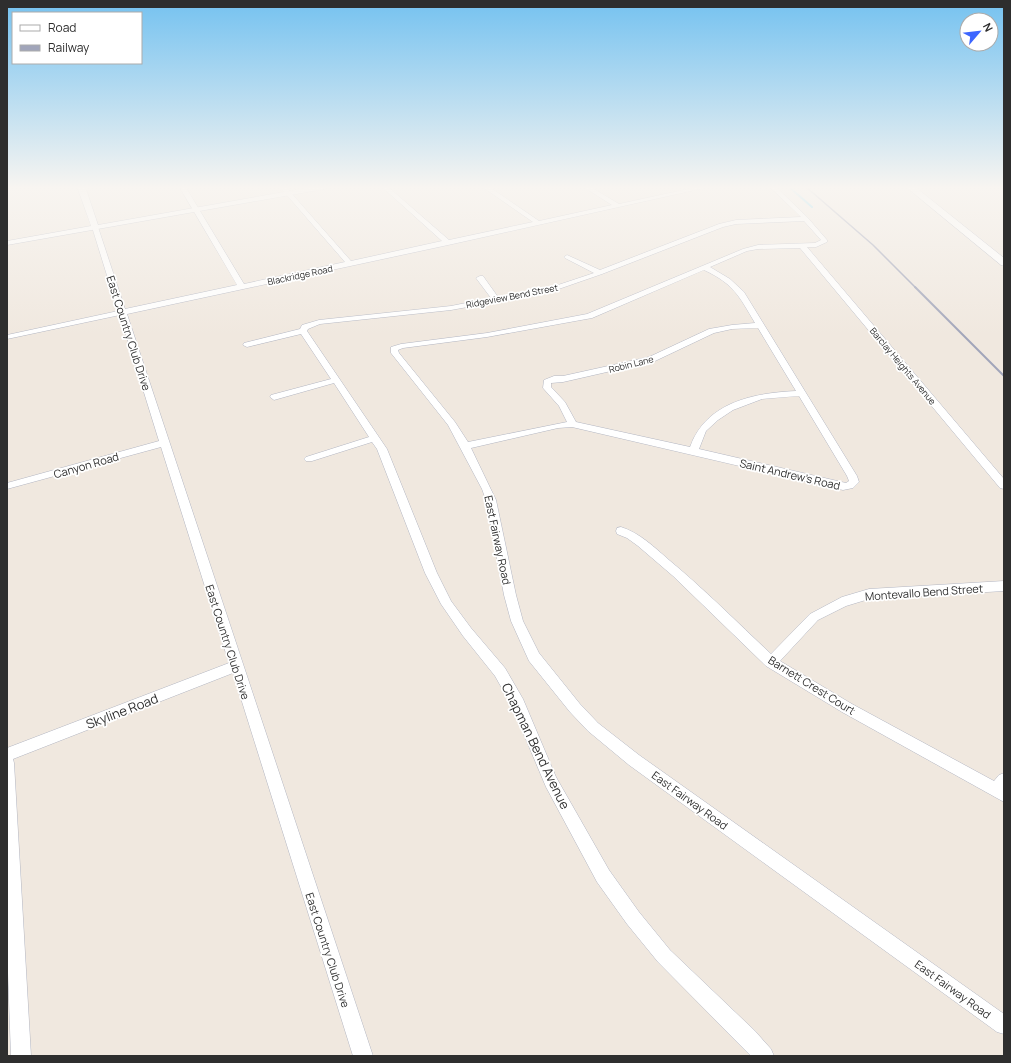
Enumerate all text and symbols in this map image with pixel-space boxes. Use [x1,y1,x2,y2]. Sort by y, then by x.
legend [12,12,142,64]
north arrow [959,12,999,52]
text: Road [48,19,76,36]
text: N [980,20,997,34]
text: Railway [48,39,90,56]
street label: Blackridge Road [266,262,334,288]
street label: East Country Club Drive [103,274,155,393]
street label: Ridgeview Bend Street [465,281,560,311]
street label: Barclay Heights Avenue [867,325,939,407]
street label: Robin Lane [607,352,655,376]
street label: Canyon Road [52,449,120,481]
street label: Saint Andrew's Road [738,455,842,493]
street label: East Fairway Road [481,494,515,586]
street label: Montevallo Bend Street [864,580,984,604]
street label: East Country Club Drive [202,583,254,702]
street label: Barnett Crest Court [766,652,858,718]
street label: Chapman Bend Avenue [498,680,575,812]
street label: Skyline Road [83,689,161,733]
street label: East Fairway Road [649,767,731,833]
street label: East Country Club Drive [302,891,354,1010]
street label: East Fairway Road [912,956,994,1022]

